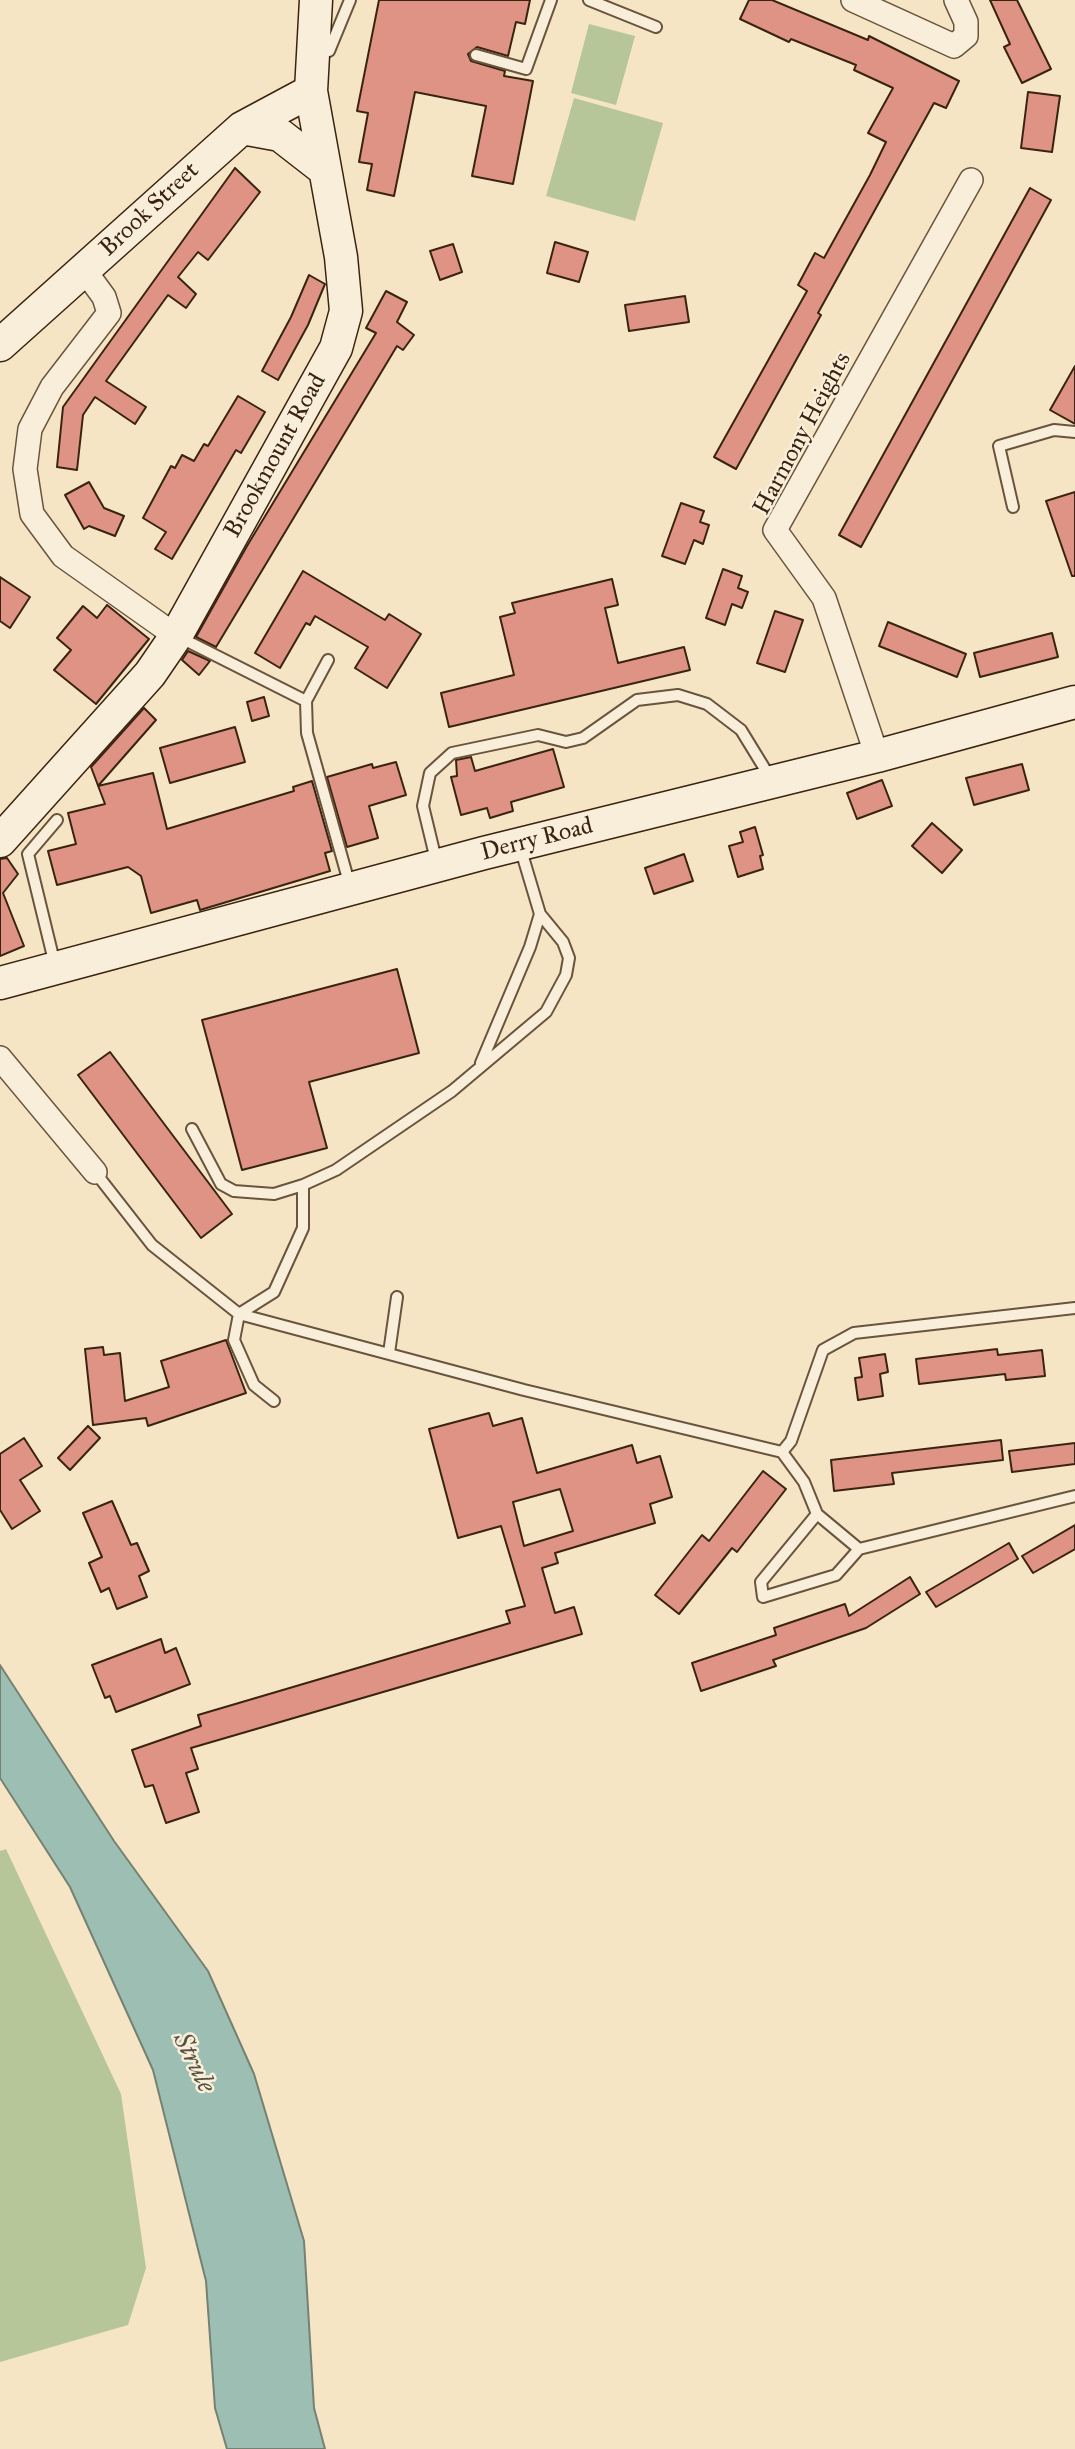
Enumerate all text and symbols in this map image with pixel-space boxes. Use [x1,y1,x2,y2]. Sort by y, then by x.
street label: Brook Street [94,157,206,263]
street label: Harmony Heights [748,348,858,520]
street label: Brookmount Road [219,369,333,543]
street label: Derry Road [478,812,596,868]
water label: Strule [165,2028,221,2098]

